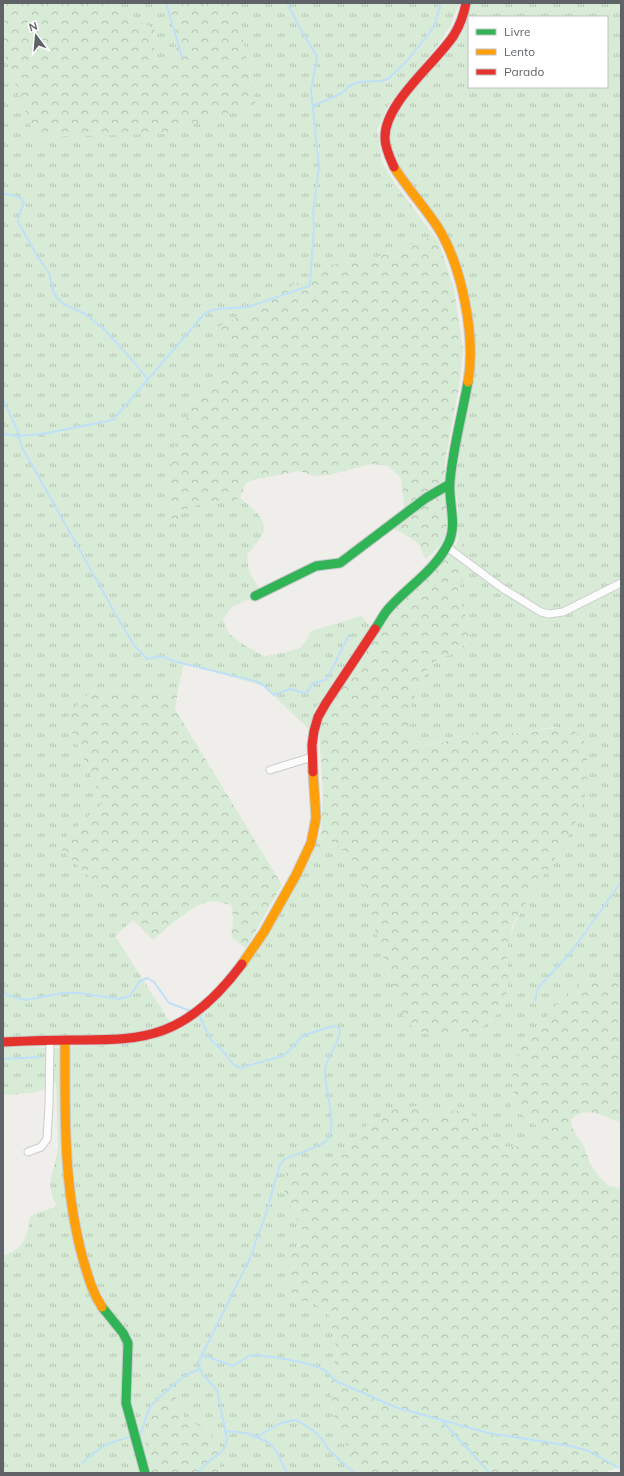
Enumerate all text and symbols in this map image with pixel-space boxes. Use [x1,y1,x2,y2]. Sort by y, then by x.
north arrow [16,16,56,56]
legend [468,16,608,88]
text: N [27,19,39,34]
text: Livre [504,24,531,39]
text: Lento [504,44,535,59]
text: Parado [504,64,544,79]

